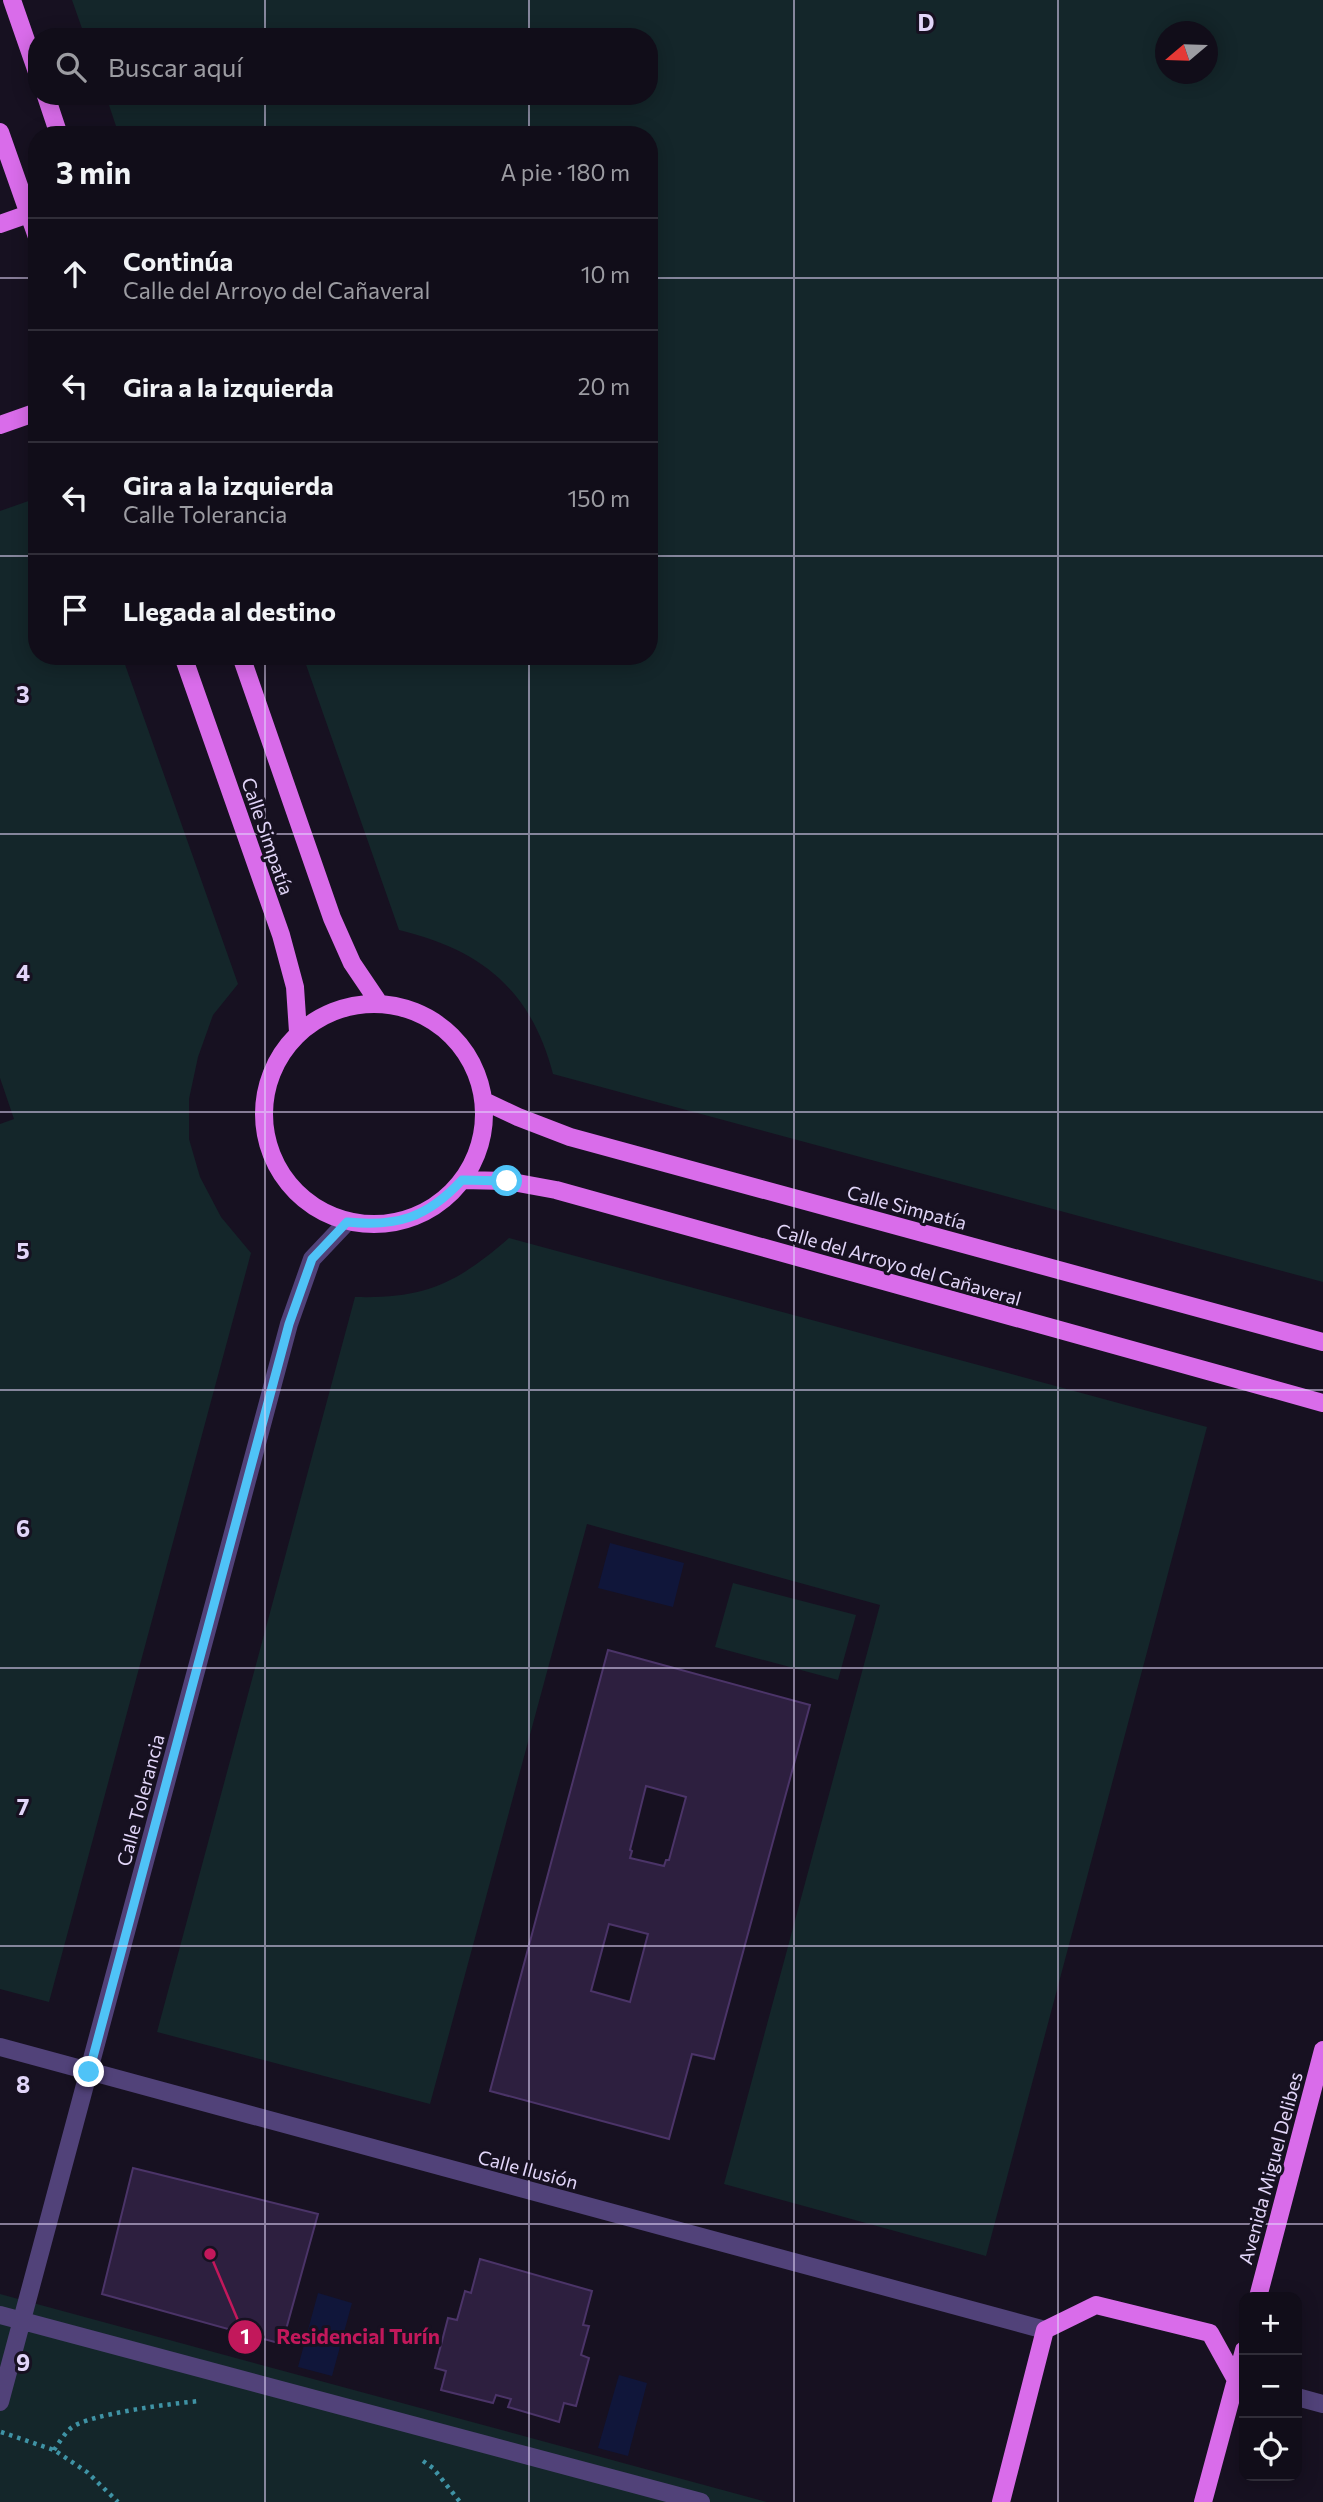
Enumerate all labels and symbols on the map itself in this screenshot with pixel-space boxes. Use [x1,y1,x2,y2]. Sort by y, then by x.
text: D [918,8,935,36]
north arrow [1155,21,1218,84]
text: 3 [16,680,30,708]
street label: Calle Simpatía [237,774,299,898]
text: 4 [16,958,30,986]
route start [491,1165,522,1196]
street label: Calle Simpatía [845,1180,969,1234]
street label: Calle del Arroyo del Cañaveral [774,1218,1024,1310]
text: 5 [16,1236,30,1264]
text: 6 [16,1514,30,1542]
street label: Calle Tolerancia [111,1732,169,1868]
text: 7 [17,1792,29,1820]
route end [73,2056,104,2087]
street label: Avenida Miguel Delibes [1233,2069,1307,2267]
text: 8 [16,2070,30,2098]
street label: Calle Ilusión [475,2145,581,2193]
callout: Residencial Turín [227,2316,454,2358]
text: 1 [240,2323,250,2348]
text: Residencial Turín [276,2323,440,2348]
text: 9 [16,2348,30,2376]

